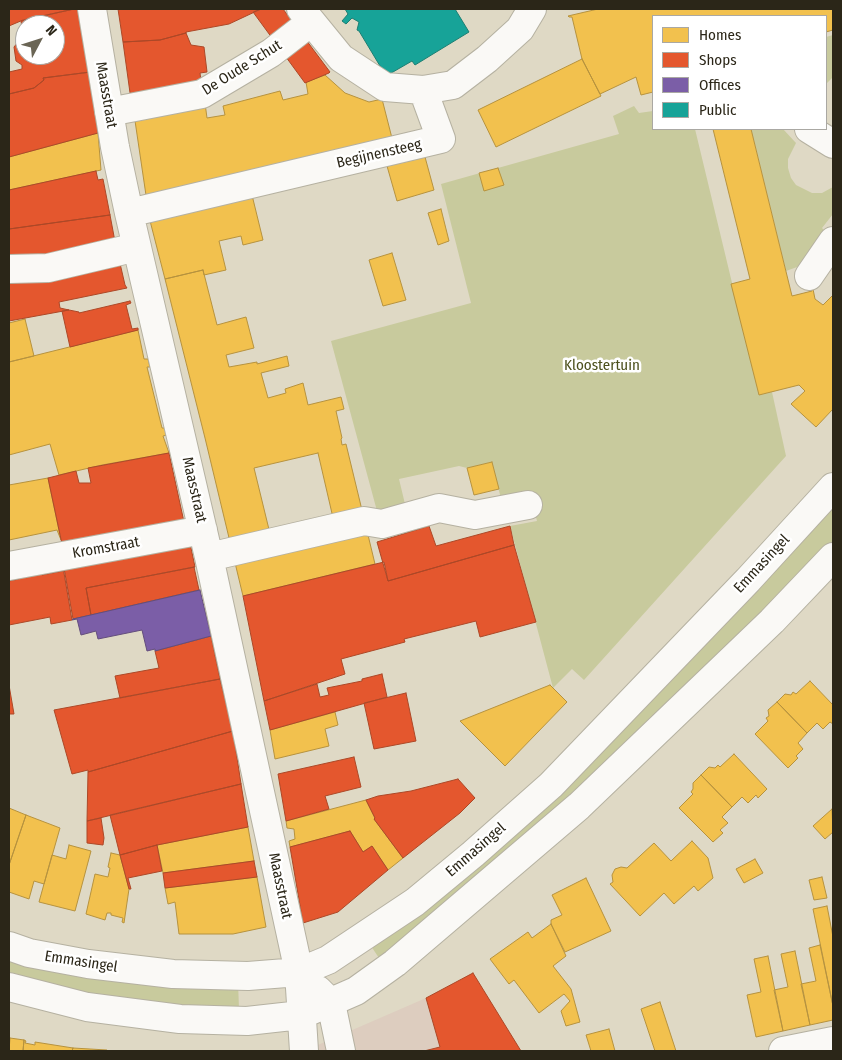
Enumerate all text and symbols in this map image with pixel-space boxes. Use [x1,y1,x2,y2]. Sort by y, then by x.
north arrow [15,15,65,65]
legend [652,15,827,130]
text: N [42,22,60,39]
text: Homes [699,26,741,44]
street label: De Oude Schut [199,36,285,100]
text: Shops [699,51,737,69]
street label: Maasstraat [91,60,121,130]
text: Offices [699,76,741,94]
text: Public [699,101,736,119]
street label: Begijnensteeg [335,136,423,172]
park label: Kloostertuin [564,357,640,375]
street label: Maasstraat [178,455,210,525]
street label: Emmasingel [730,531,794,597]
street label: Kromstraat [71,533,141,563]
street label: Emmasingel [442,819,510,881]
street label: Maasstraat [264,851,296,921]
street label: Emmasingel [43,947,119,977]

